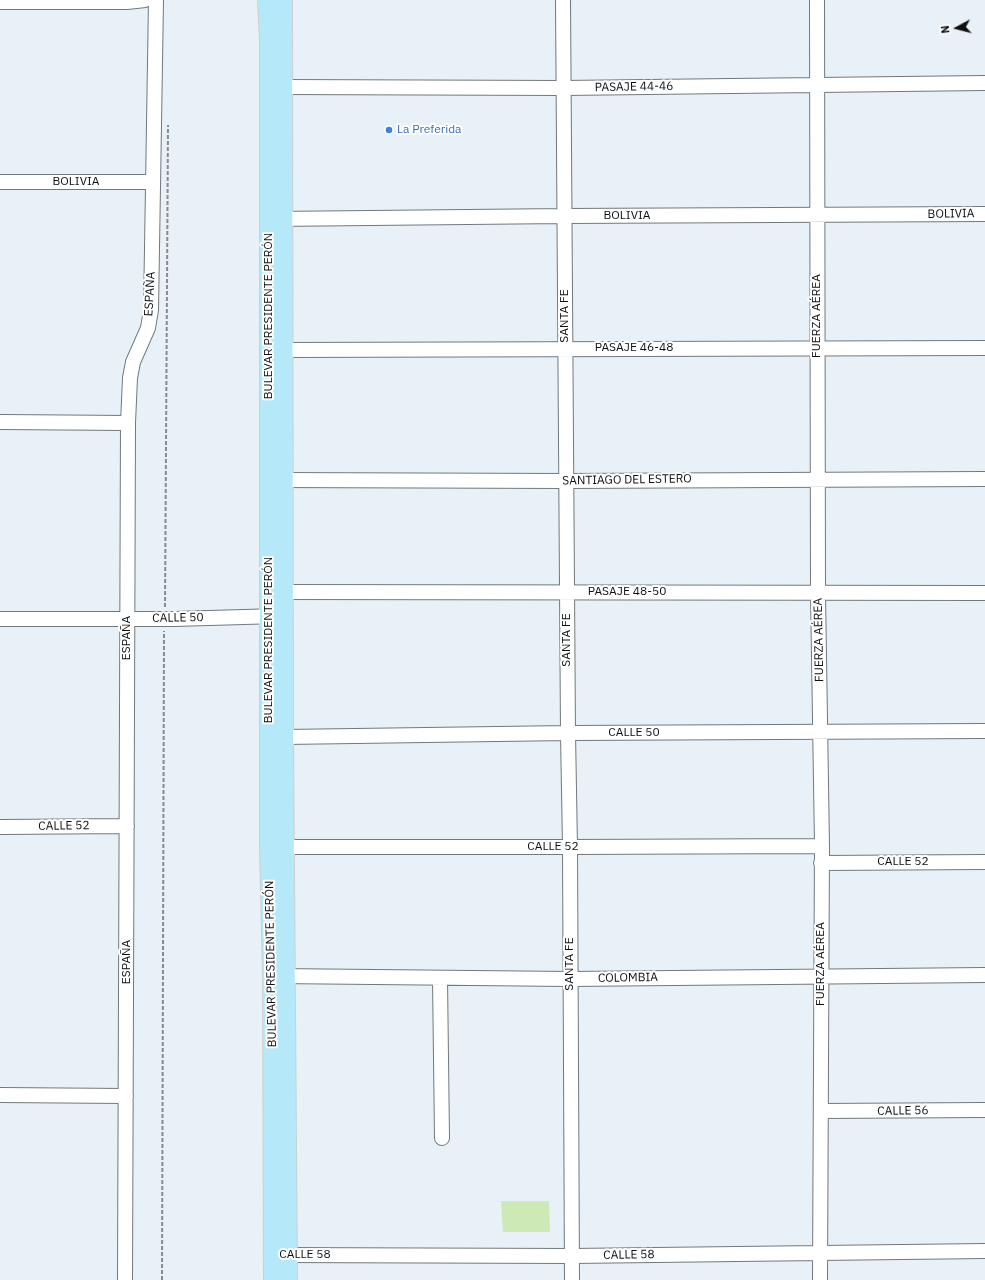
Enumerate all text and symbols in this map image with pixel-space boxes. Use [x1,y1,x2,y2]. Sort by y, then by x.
north arrow [937,8,977,48]
text: N [938,25,953,34]
street label: PASAJE 44-46 [595,79,673,95]
place label: La Preferida [397,123,462,137]
marker: La Preferida [384,125,394,135]
street label: BOLIVIA [53,175,99,189]
street label: BOLIVIA [927,206,975,222]
street label: BOLIVIA [604,209,650,223]
street label: BULEVAR PRESIDENTE PERÓN [262,233,276,399]
street label: ESPAÑA [142,271,158,317]
street label: FUERZA AÉREA [810,274,824,358]
street label: SANTA FE [558,289,572,343]
street label: PASAJE 46-48 [595,341,673,355]
street label: SANTIAGO DEL ESTERO [562,472,692,488]
street label: BULEVAR PRESIDENTE PERÓN [262,557,276,723]
street label: PASAJE 48-50 [588,585,666,599]
street label: FUERZA AÉREA [811,598,827,682]
street label: CALLE 50 [152,610,204,626]
street label: SANTA FE [560,613,574,667]
street label: ESPAÑA [120,616,134,660]
street label: CALLE 50 [608,726,660,740]
street label: CALLE 52 [38,818,90,834]
street label: CALLE 52 [527,840,579,854]
street label: CALLE 52 [877,855,929,869]
street label: BULEVAR PRESIDENTE PERÓN [262,881,280,1047]
street label: FUERZA AÉREA [814,922,828,1006]
street label: SANTA FE [563,937,577,991]
street label: ESPAÑA [120,940,134,984]
street label: COLOMBIA [598,970,658,986]
street label: CALLE 56 [877,1103,929,1119]
street label: CALLE 58 [603,1247,655,1263]
street label: CALLE 58 [279,1248,331,1262]

